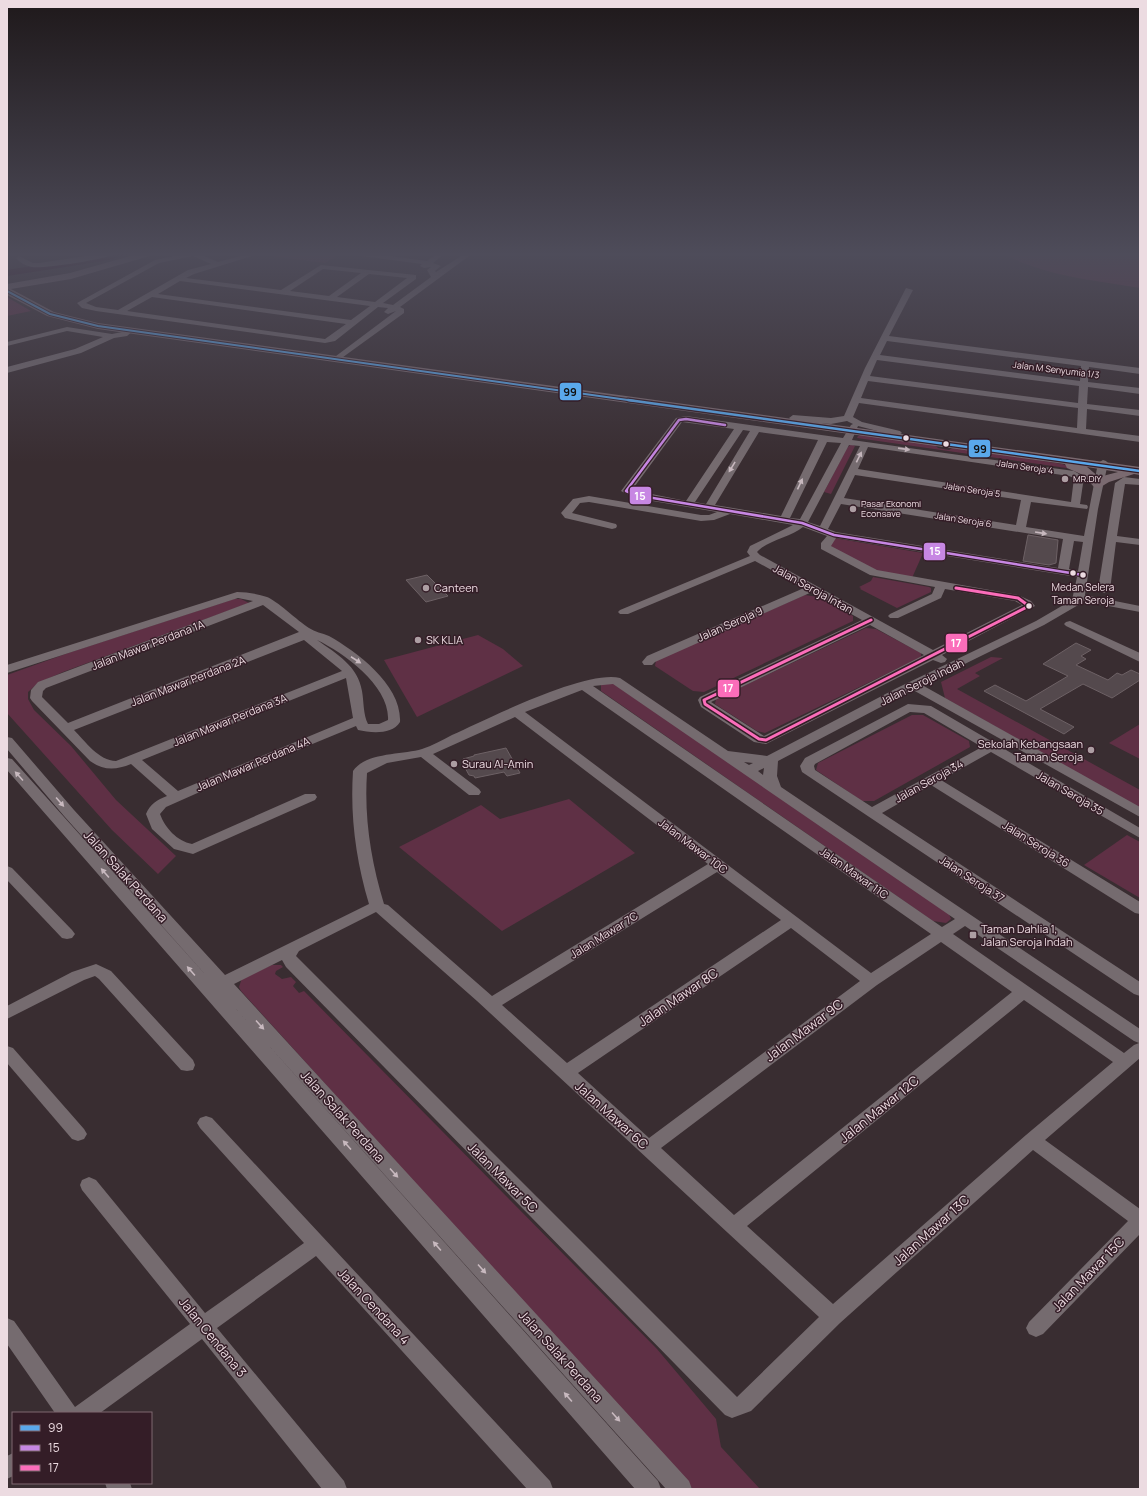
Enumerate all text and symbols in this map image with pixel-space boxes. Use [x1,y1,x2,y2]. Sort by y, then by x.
street label: Jalan M Senyumia 1/3 [1012,358,1100,381]
line badge: 99 [559,382,582,401]
text: 99 [563,384,577,399]
unlabelled marker [901,433,911,443]
unlabelled marker [941,439,951,449]
line badge: 99 [968,439,991,458]
text: 99 [973,441,987,456]
one-way arrow [898,446,910,452]
one-way arrow [855,451,862,463]
street label: Jalan Seroja 4 [996,456,1054,477]
one-way arrow [729,461,736,473]
place label: MR.DIY [1073,472,1101,485]
marker: MR.DIY [1060,474,1070,484]
one-way arrow [797,479,803,490]
street label: Jalan Seroja 5 [943,479,1001,500]
line badge: 15 [629,486,652,505]
text: 15 [634,488,646,503]
place label: Pasar Ekonomi Econsave [861,497,921,520]
marker: Pasar Ekonomi Econsave [848,504,858,514]
street label: Jalan Seroja 6 [934,509,993,530]
one-way arrow [1035,530,1047,536]
line badge: 15 [923,542,946,561]
text: 15 [929,543,941,558]
street label: Jalan Seroja Intan [771,560,856,617]
unlabelled marker [1068,568,1078,578]
marker: Medan Selera Taman Seroja [1078,570,1088,580]
place label: Canteen [434,580,478,595]
place label: Medan Selera Taman Seroja [1052,580,1114,607]
marker: Canteen [421,583,431,593]
unlabelled marker [1024,601,1034,611]
street label: Jalan Seroja 9 [695,602,765,645]
street label: Jalan Mawar Perdana 1A [89,616,206,673]
place label: SK KLIA [426,632,463,647]
line badge: 17 [945,633,968,653]
marker: SK KLIA [413,635,423,645]
text: 17 [951,635,961,650]
street label: Jalan Mawar Perdana 2A [128,652,247,709]
street label: Jalan Seroja Indah [877,655,966,708]
one-way arrow [350,657,362,664]
line badge: 17 [717,679,740,698]
text: 17 [723,680,733,695]
street label: Jalan Mawar Perdana 3A [171,690,289,749]
street label: Jalan Mawar Perdana 4A [194,733,312,794]
place label: Sekolah Kebangsaan Taman Seroja [978,736,1083,764]
marker: Sekolah Kebangsaan Taman Seroja [1086,745,1096,755]
place label: Surau Al-Amin [462,756,533,771]
street label: Jalan Seroja 34 [892,756,966,806]
marker: Surau Al-Amin [449,759,459,769]
street label: Jalan Seroja 35 [1034,767,1107,818]
one-way arrow [15,770,24,781]
one-way arrow [55,797,64,808]
street label: Jalan Mawar 10C [656,815,731,877]
street label: Jalan Seroja 36 [1000,817,1073,870]
street label: Jalan Salak Perdana [80,826,172,926]
street label: Jalan Mawar 11C [817,843,892,902]
street label: Jalan Seroja 37 [937,852,1008,905]
one-way arrow [101,868,110,878]
street label: Jalan Mawar 7C [567,908,641,961]
place label: Taman Dahlia 1, Jalan Seroja Indah [981,921,1073,949]
marker: Taman Dahlia 1, Jalan Seroja Indah [968,930,978,940]
street label: Jalan Mawar 8C [635,964,721,1030]
one-way arrow [187,965,196,976]
street label: Jalan Mawar 9C [761,995,847,1065]
one-way arrow [255,1020,264,1029]
street label: Jalan Salak Perdana [297,1066,389,1166]
street label: Jalan Mawar 12C [835,1071,923,1147]
street label: Jalan Mawar 6C [571,1077,653,1153]
street label: Jalan Mawar 5C [464,1138,542,1216]
one-way arrow [342,1139,351,1150]
one-way arrow [390,1168,399,1178]
street label: Jalan Mawar 13C [889,1191,973,1269]
street label: Jalan Mawar 15C [1048,1233,1128,1315]
one-way arrow [432,1241,441,1251]
street label: Jalan Cendana 4 [334,1264,414,1348]
one-way arrow [477,1264,486,1274]
street label: Jalan Cendana 3 [175,1293,251,1381]
street label: Jalan Salak Perdana [515,1306,607,1406]
one-way arrow [564,1391,573,1402]
legend [12,1412,152,1484]
one-way arrow [611,1412,621,1422]
text: 99 [48,1419,63,1436]
text: 15 [48,1439,60,1456]
text: 17 [48,1459,59,1476]

